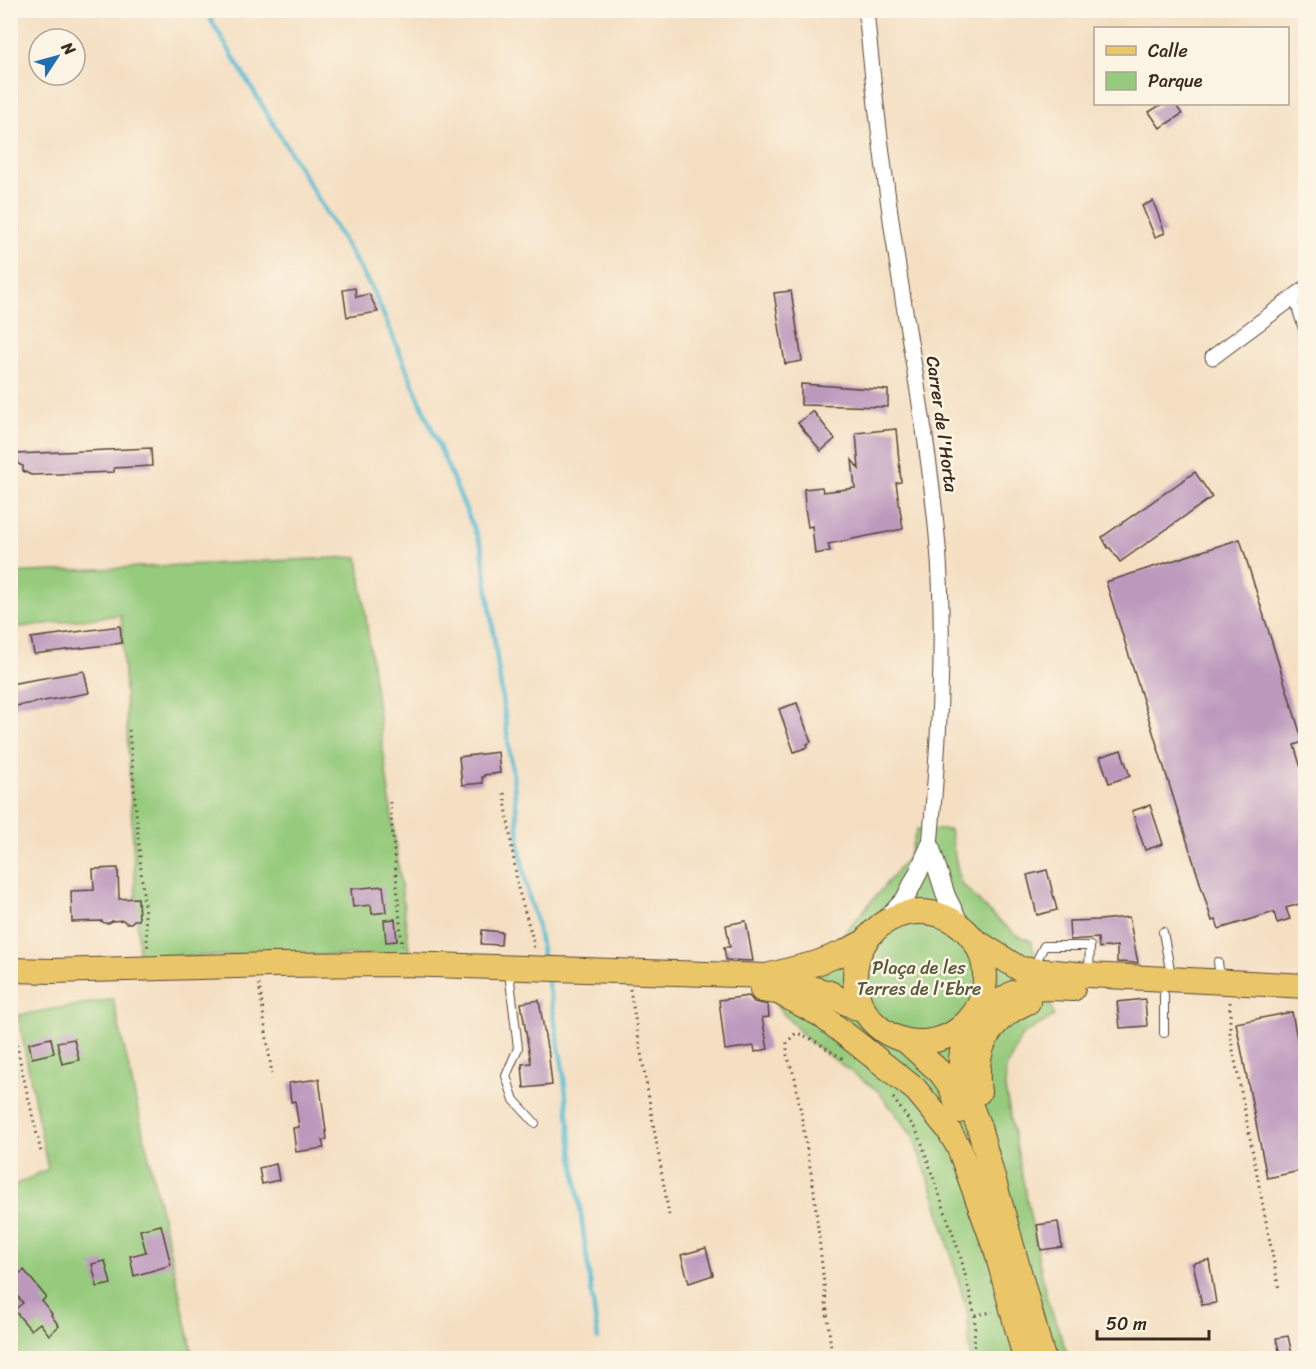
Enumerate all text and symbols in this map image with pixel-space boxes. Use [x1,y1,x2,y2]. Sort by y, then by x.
north arrow [27,27,87,87]
legend [1094,27,1289,105]
text: N [53,35,84,62]
text: Calle [1148,35,1188,67]
text: Parque [1148,65,1203,97]
street label: Carrer de l'Horta [917,354,968,495]
park label: Plaça de les Terres de l'Ebre [857,952,981,1005]
scale bar [1097,1303,1210,1341]
text: 50 m [1106,1308,1147,1340]

